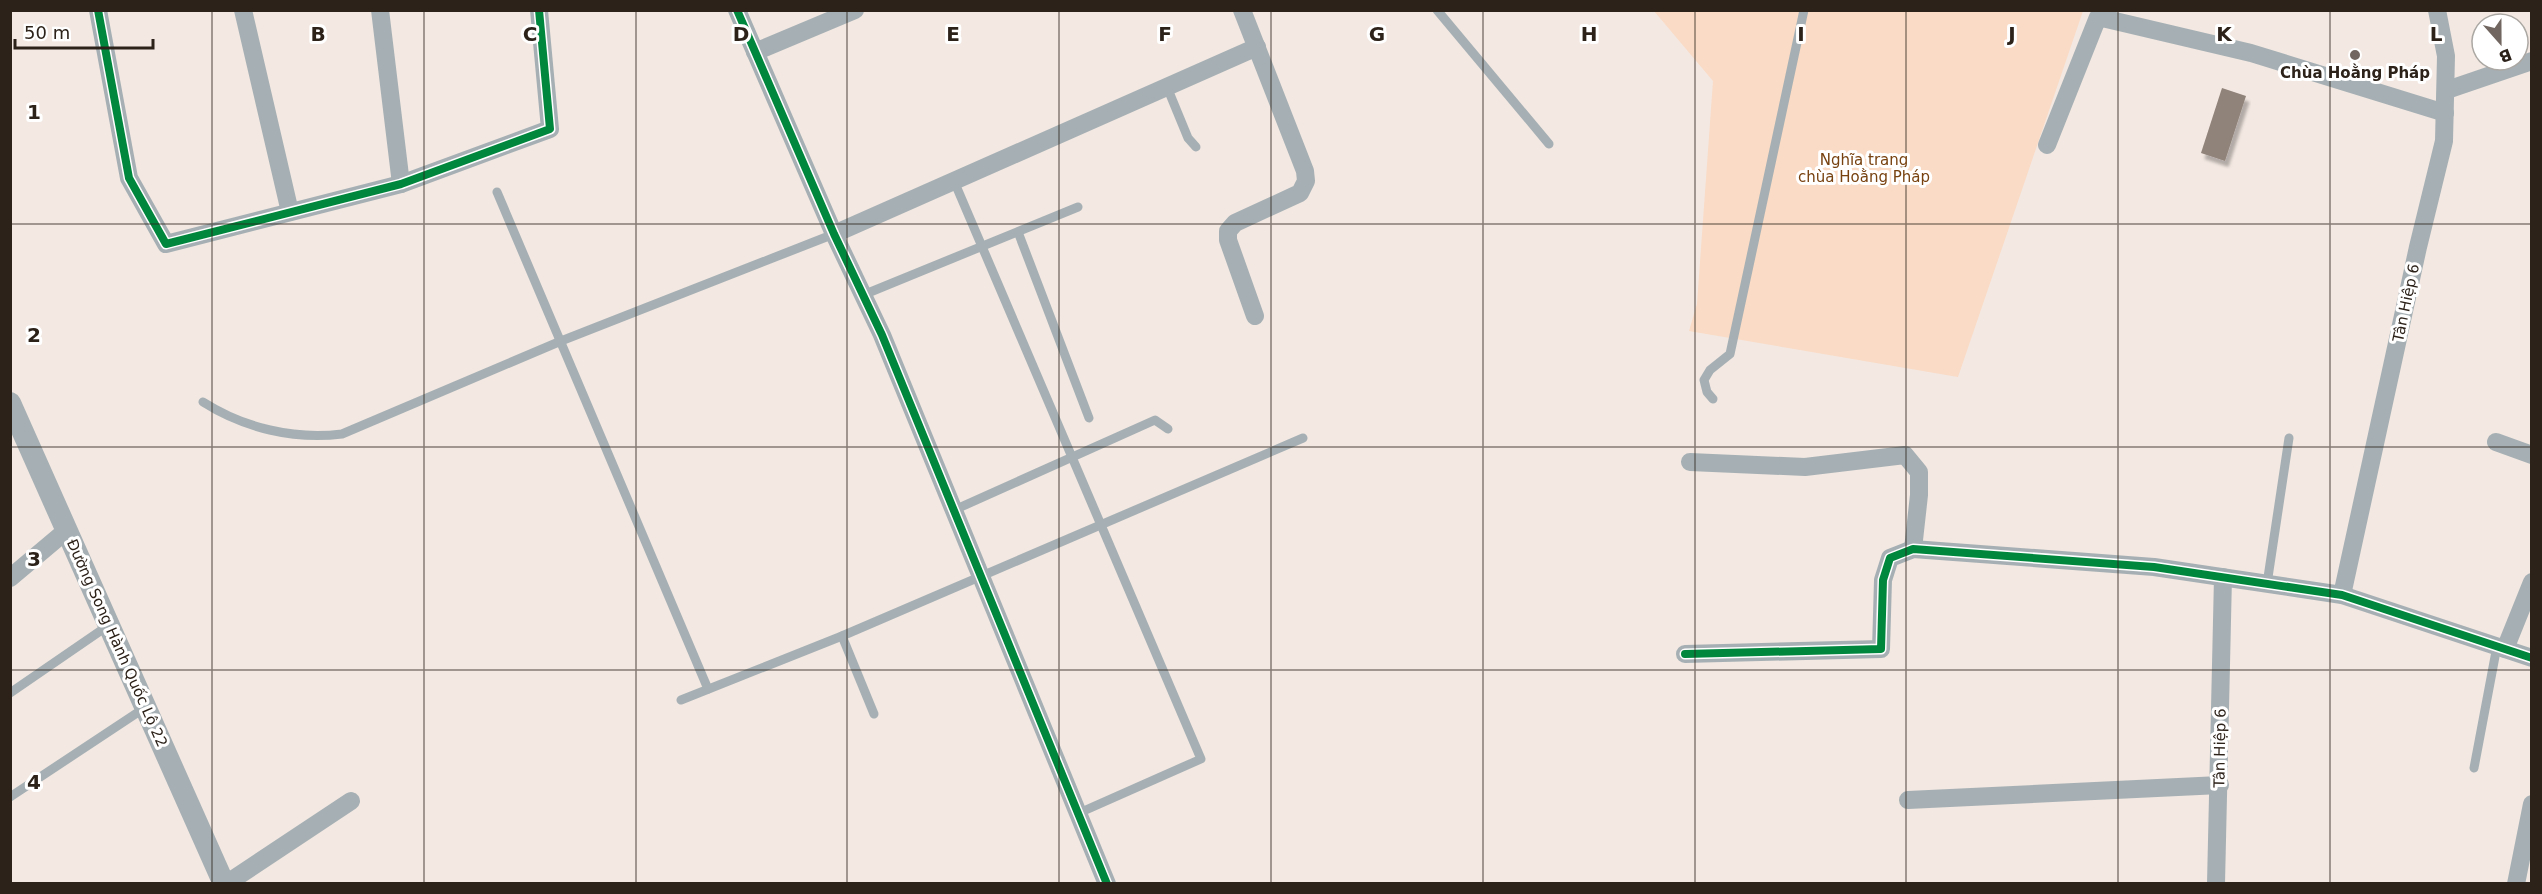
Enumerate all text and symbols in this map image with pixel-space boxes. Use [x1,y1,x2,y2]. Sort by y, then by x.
scale bar [15,12,153,50]
north arrow [2470,12,2530,72]
text: 50 m [24,22,70,43]
text: B [310,22,326,46]
text: C [523,22,537,46]
text: D [733,22,749,46]
text: E [946,22,960,46]
text: F [1158,22,1172,46]
text: G [1369,22,1385,46]
text: H [1581,22,1597,46]
text: I [1797,22,1805,46]
text: J [2006,22,2016,46]
text: K [2216,22,2233,46]
text: L [2430,22,2443,46]
text: B [2496,44,2514,67]
marker: Chùa Hoằng Pháp [2348,48,2362,62]
place label: Chùa Hoằng Pháp [2280,63,2430,82]
text: 1 [27,100,41,124]
park label: Nghĩa trang chùa Hoằng Pháp [1798,151,1930,186]
street label: Tân Hiệp 6 [2389,262,2423,345]
text: 2 [27,323,41,347]
street label: Đường Song Hành Quốc Lộ 22 [63,536,171,750]
text: 3 [27,547,41,571]
street label: Tân Hiệp 6 [2210,708,2230,789]
text: 4 [27,770,41,794]

